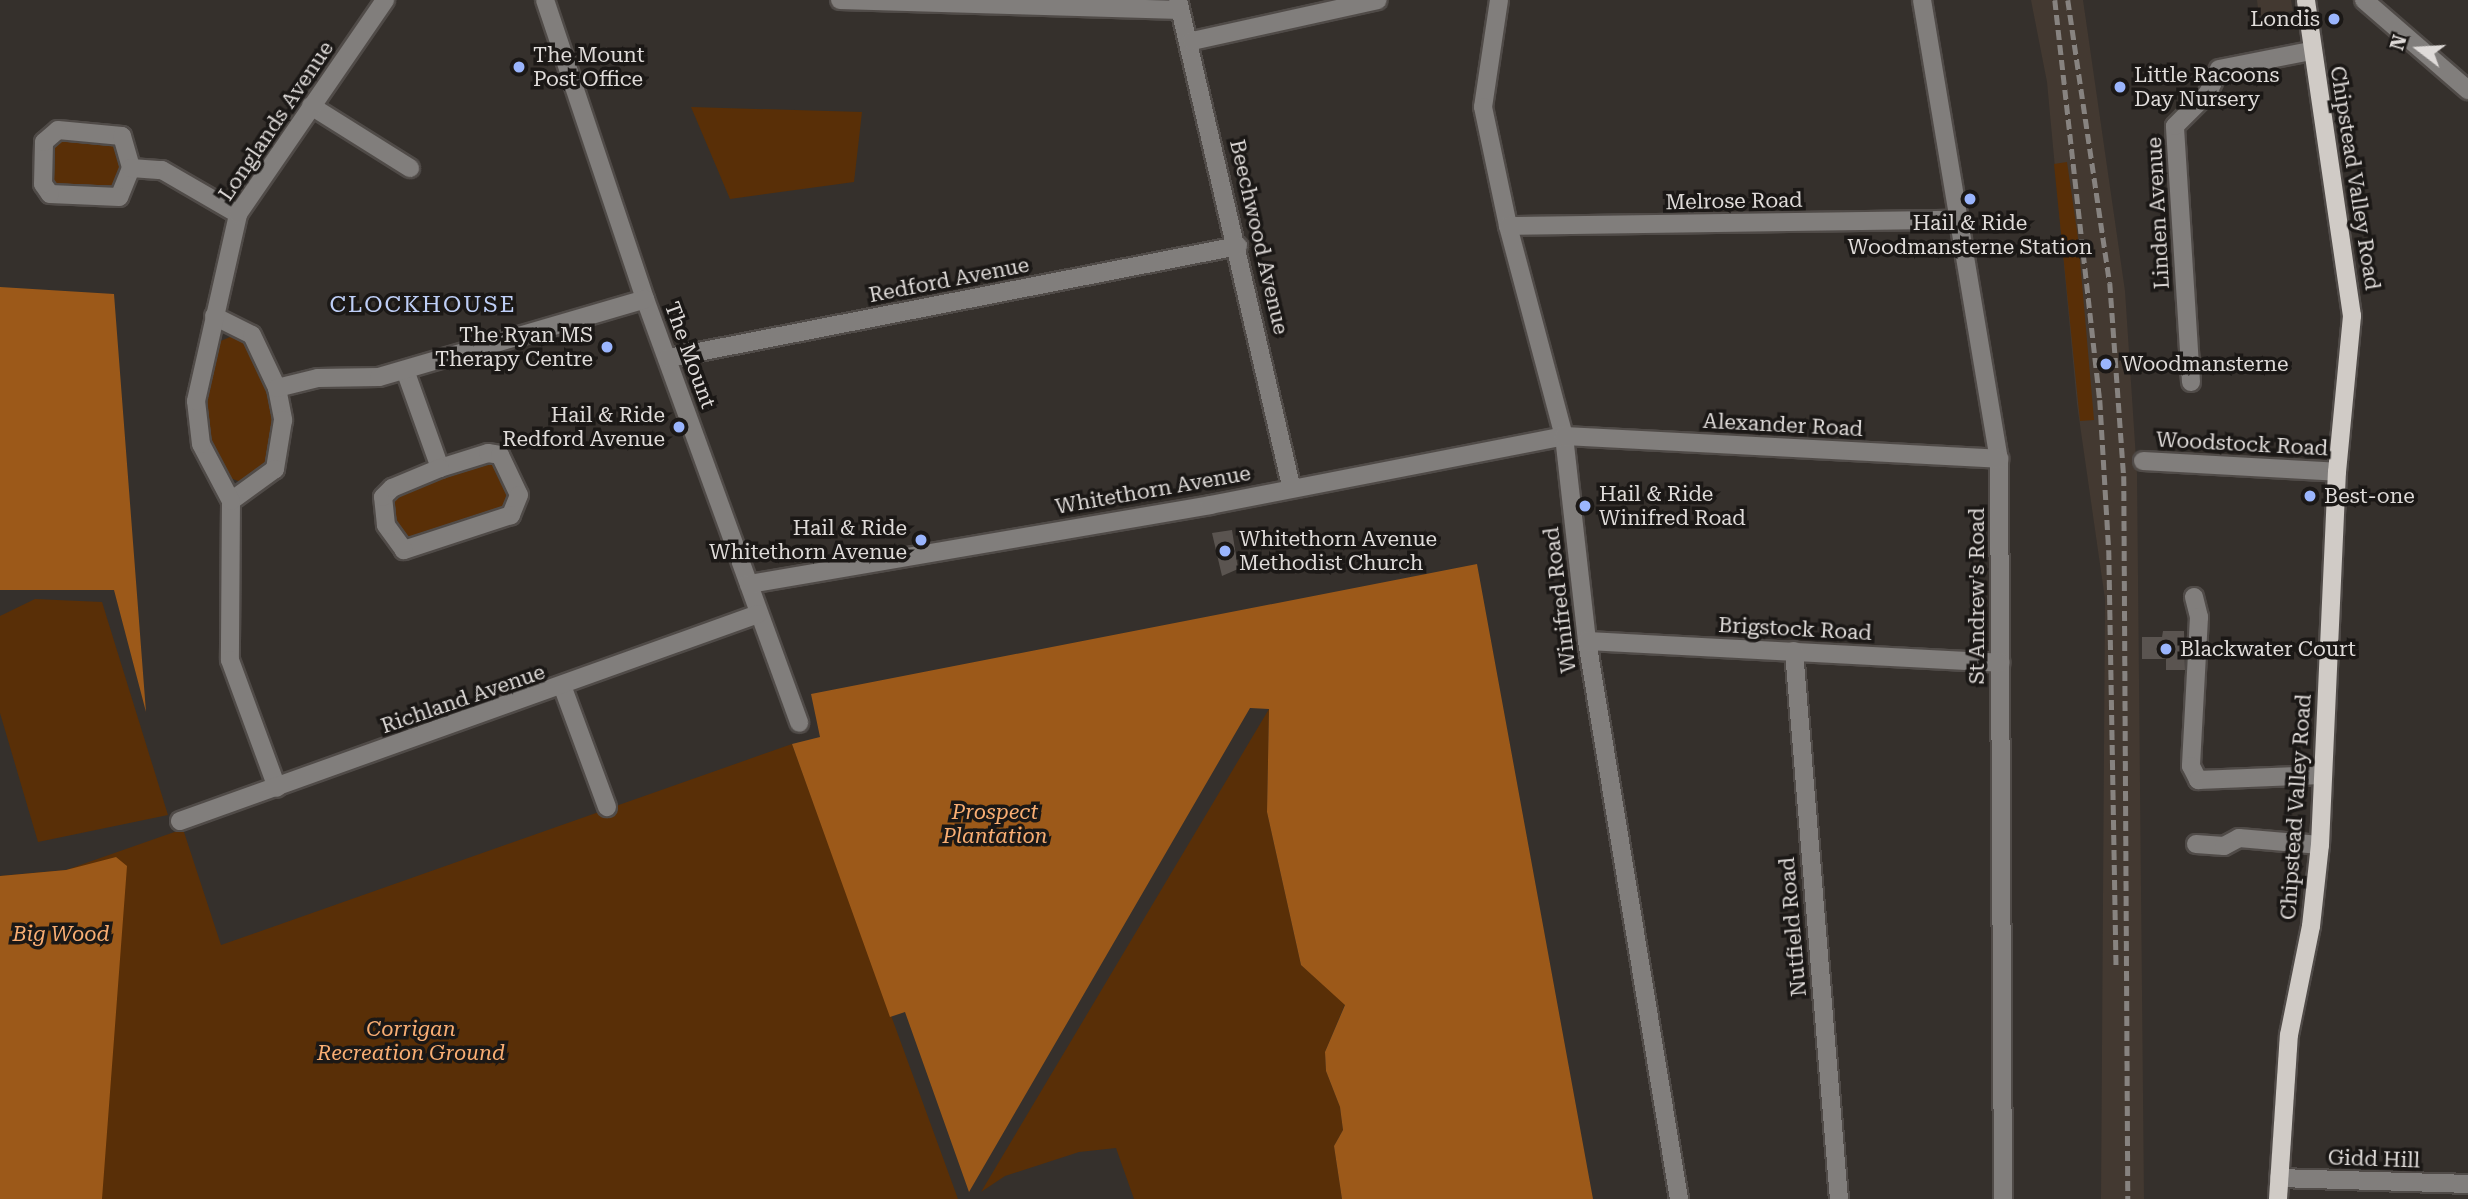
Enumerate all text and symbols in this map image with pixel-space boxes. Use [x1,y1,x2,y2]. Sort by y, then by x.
place label: Londis [2250,6,2320,32]
marker: Londis [2326,11,2342,27]
north arrow [2384,14,2454,84]
text: N [2385,32,2412,53]
street label: Longlands Avenue [213,36,339,206]
place label: The Mount Post Office [533,42,645,92]
marker: The Mount Post Office [511,59,527,75]
place label: Little Racoons Day Nursery [2134,62,2280,112]
street label: Chipstead Valley Road [2325,64,2385,292]
marker: Little Racoons Day Nursery [2112,79,2128,95]
street label: Linden Avenue [2141,136,2175,290]
street label: Beechwood Avenue [1224,137,1294,337]
street label: Melrose Road [1665,187,1803,215]
marker: Hail & Ride Woodmansterne Station [1962,191,1978,207]
place label: Hail & Ride Woodmansterne Station [1848,210,2092,260]
street label: Redford Avenue [867,252,1031,308]
district label: CLOCKHOUSE [331,291,515,319]
street label: The Mount [659,298,721,412]
place label: The Ryan MS Therapy Centre [435,322,593,372]
marker: The Ryan MS Therapy Centre [599,339,615,355]
place label: Woodmansterne [2122,351,2289,377]
marker: Woodmansterne [2096,354,2116,374]
place label: Hail & Ride Redford Avenue [502,402,665,452]
street label: Alexander Road [1702,408,1864,442]
marker: Hail & Ride Redford Avenue [671,419,687,435]
street label: Woodstock Road [2155,427,2329,461]
street label: Whitethorn Avenue [1053,460,1253,520]
place label: Hail & Ride Winifred Road [1599,481,1746,531]
place label: Best-one [2324,483,2415,509]
marker: Best-one [2302,488,2318,504]
marker: Hail & Ride Winifred Road [1577,498,1593,514]
street label: St Andrew's Road [1964,508,1990,684]
place label: Hail & Ride Whitethorn Avenue [709,515,907,565]
place label: Whitethorn Avenue Methodist Church [1239,526,1437,576]
street label: Winifred Road [1539,526,1581,674]
marker: Hail & Ride Whitethorn Avenue [913,532,929,548]
marker: Whitethorn Avenue Methodist Church [1217,543,1233,559]
street label: Brigstock Road [1718,612,1872,646]
place label: Blackwater Court [2180,636,2356,662]
marker: Blackwater Court [2158,641,2174,657]
street label: Richland Avenue [378,659,548,739]
street label: Chipstead Valley Road [2276,693,2316,921]
park label: Prospect Plantation [942,799,1048,849]
street label: Nutfield Road [1774,856,1812,998]
park label: Big Wood [12,921,110,947]
park label: Corrigan Recreation Ground [317,1016,505,1066]
street label: Gidd Hill [2327,1145,2421,1173]

